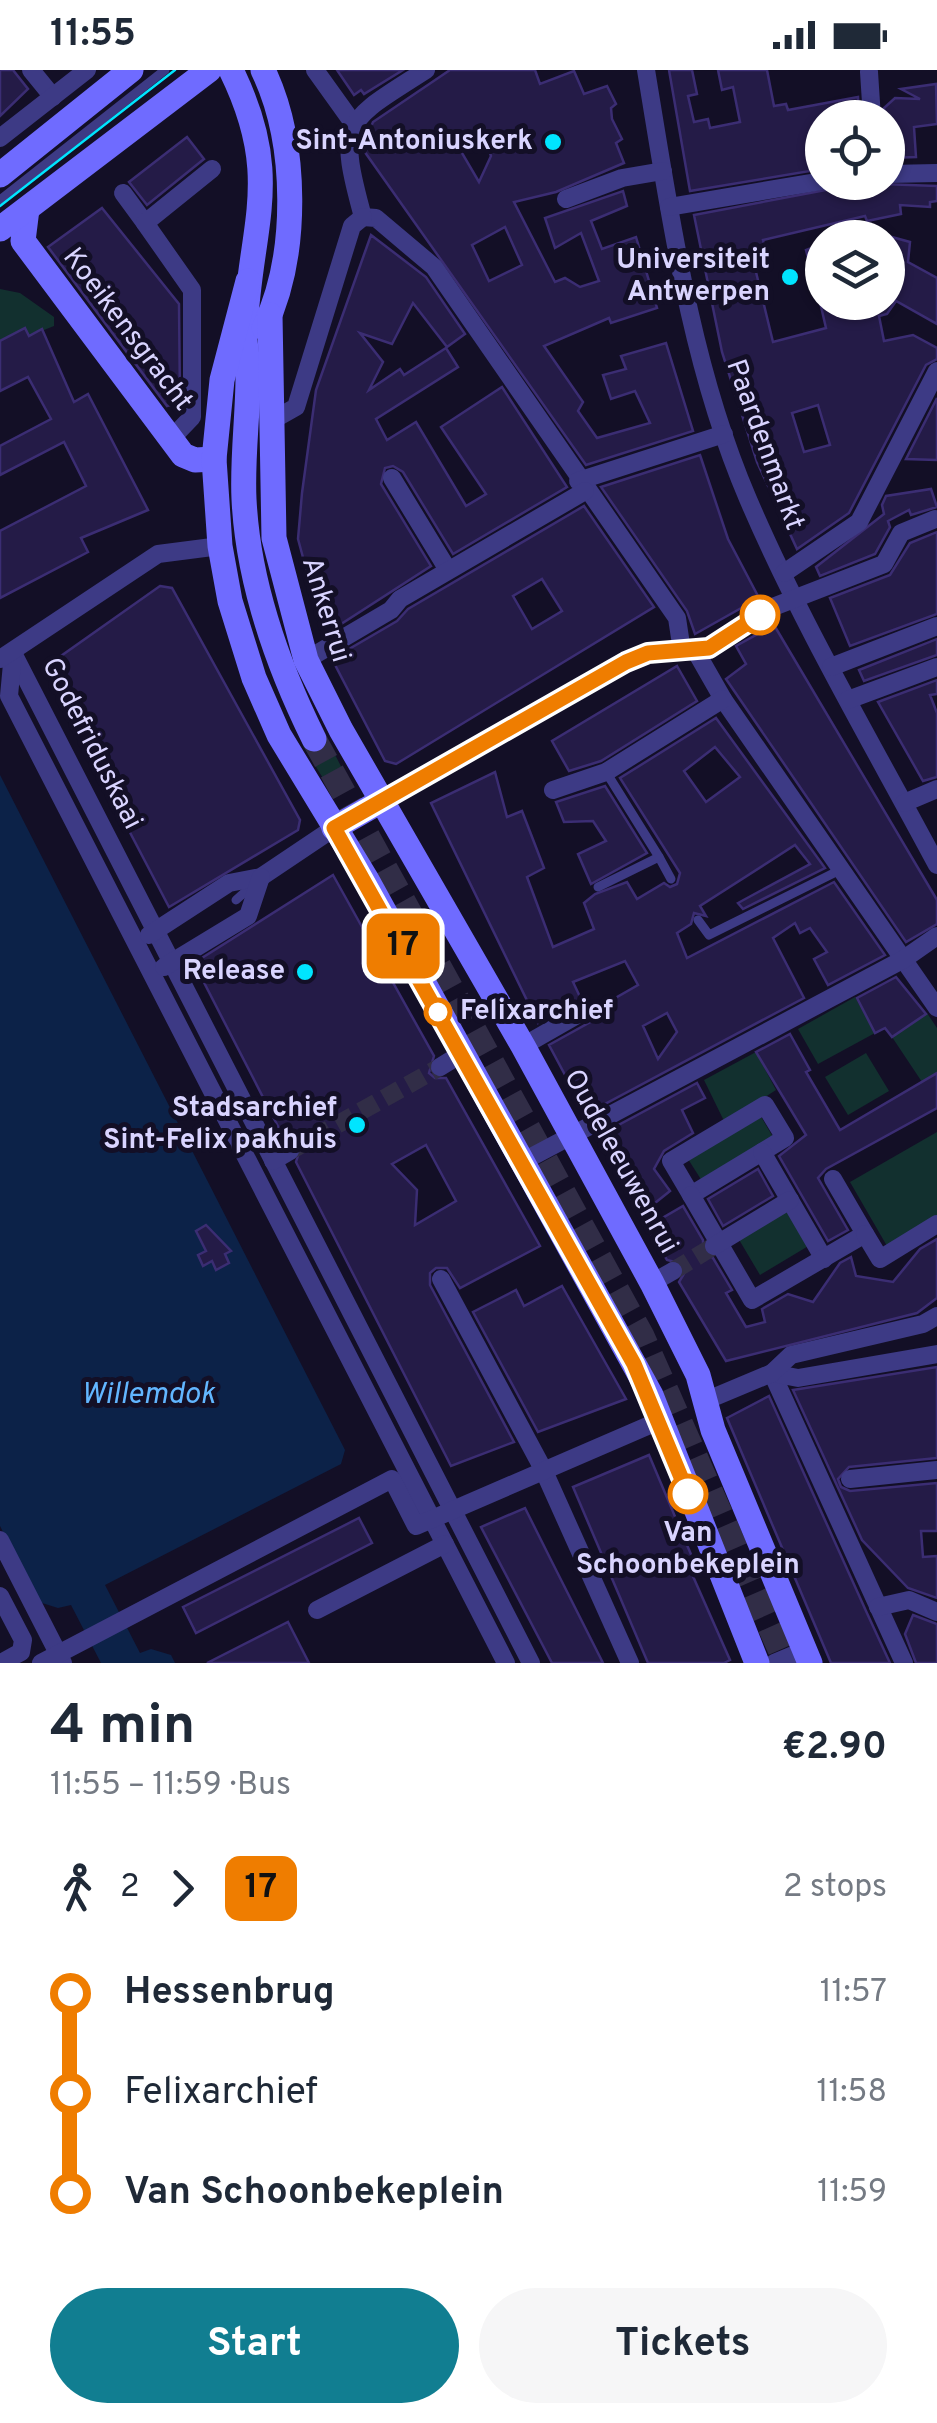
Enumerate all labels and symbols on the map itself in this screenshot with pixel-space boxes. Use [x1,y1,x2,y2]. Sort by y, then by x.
place label: Sint-Antoniuskerk [295,124,533,160]
marker: Sint-Antoniuskerk [542,131,564,153]
street label: Koeikensgracht [54,241,200,419]
place label: Universiteit Antwerpen [616,243,770,311]
marker: Universiteit Antwerpen [779,266,801,288]
street label: Paardenmarkt [716,355,812,535]
street label: Ankerrui [292,553,358,667]
unlabelled marker [741,596,779,634]
street label: Godefriduskaai [32,652,150,836]
line badge: 17 [358,914,448,978]
place label: Release [183,954,285,990]
marker: Release [294,961,316,983]
place label: Felixarchief [460,994,613,1030]
marker: Felixarchief [425,999,451,1025]
street label: Oudeleeuwenrui [554,1063,686,1261]
place label: Stadsarchief Sint-Felix pakhuis [103,1091,337,1159]
marker: Stadsarchief Sint-Felix pakhuis [346,1114,368,1136]
water label: Willemdok [81,1377,216,1414]
marker: Van Schoonbekeplein [669,1475,707,1513]
place label: Van Schoonbekeplein [576,1516,800,1584]

